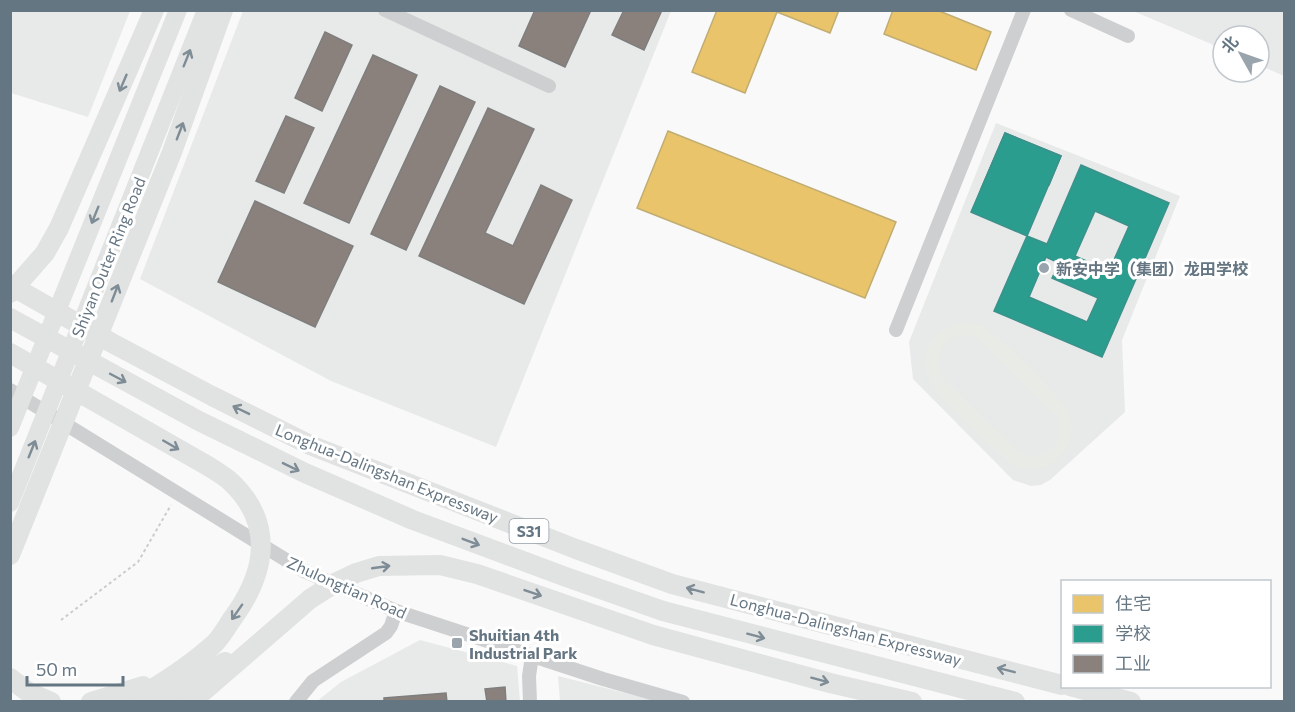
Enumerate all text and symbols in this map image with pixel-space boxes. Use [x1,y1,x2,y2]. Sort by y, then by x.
north arrow [1211,24,1271,84]
text: 北 [1217,32,1242,56]
one-way arrow [182,49,193,68]
one-way arrow [116,74,128,92]
one-way arrow [175,122,186,140]
street label: Shiyan Outer Ring Road [67,174,149,340]
one-way arrow [89,205,100,224]
place label: 新安中学（集团）龙田学校 [1056,259,1249,278]
marker: 新安中学（集团）龙田学校 [1037,261,1051,275]
one-way arrow [110,285,121,303]
one-way arrow [108,373,126,384]
one-way arrow [232,404,250,416]
street label: Longhua-Dalingshan Expressway [273,420,501,526]
one-way arrow [162,439,179,451]
one-way arrow [27,440,38,459]
one-way arrow [282,461,300,473]
road number: S31 [510,519,548,543]
one-way arrow [461,537,480,548]
street label: Zhulongtian Road [284,552,410,622]
one-way arrow [371,562,391,573]
legend [1061,580,1271,688]
one-way arrow [686,584,705,595]
one-way arrow [523,588,542,599]
street label: Longhua-Dalingshan Expressway [728,589,964,669]
text: 住宅 [1115,592,1151,614]
one-way arrow [231,604,243,620]
text: 学校 [1115,622,1151,644]
place label: Shuitian 4th Industrial Park [469,625,578,662]
one-way arrow [746,630,765,642]
marker: Shuitian 4th Industrial Park [450,636,464,650]
scale bar [27,649,123,687]
text: 工业 [1115,652,1151,674]
text: 50 m [36,658,77,680]
one-way arrow [997,664,1016,676]
one-way arrow [810,675,829,686]

